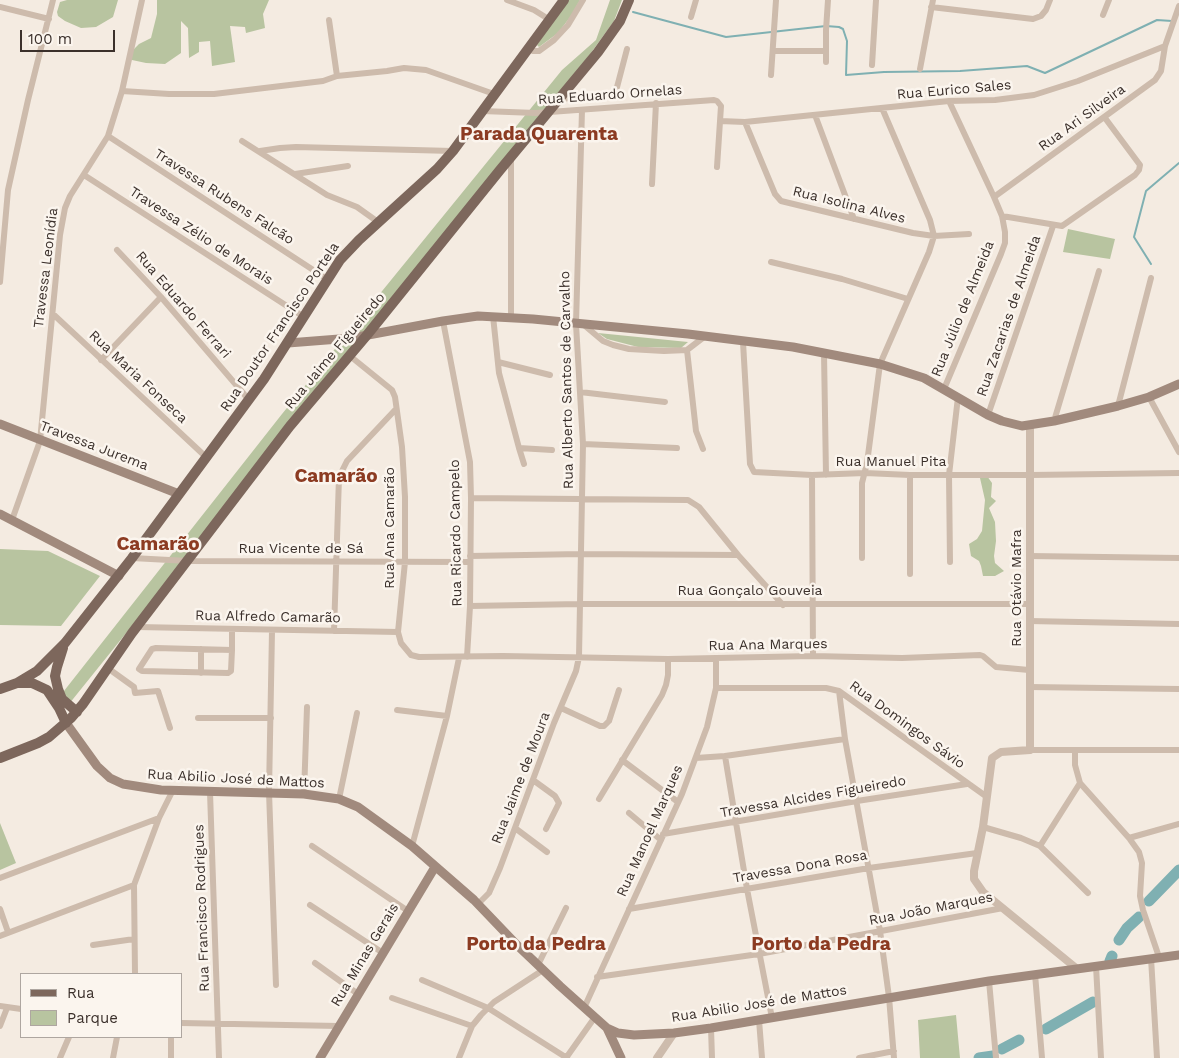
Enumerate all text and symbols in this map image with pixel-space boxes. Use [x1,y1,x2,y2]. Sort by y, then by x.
scale bar [22,20,118,52]
text: 100 m [28,30,72,48]
street label: Rua Eurico Sales [896,77,1012,103]
street label: Rua Ari Silveira [1035,81,1129,155]
street label: Rua Eduardo Ornelas [537,82,683,108]
district label: Parada Quarenta [460,123,618,145]
street label: Travessa Rubens Falcão [151,146,297,248]
street label: Travessa Zélio de Morais [126,183,276,289]
street label: Rua Isolina Alves [791,183,907,227]
street label: Travessa Leonídia [30,207,62,329]
street label: Rua Zacarias de Almeida [973,233,1045,399]
street label: Rua Doutor Francisco Portela [217,239,343,415]
street label: Rua Júlio de Almeida [928,239,998,379]
street label: Rua Eduardo Ferrari [132,248,234,362]
street label: Rua Alberto Santos de Carvalho [557,271,577,489]
street label: Rua Jaime Figueiredo [281,289,389,413]
street label: Rua Maria Fonseca [85,327,191,427]
street label: Travessa Jurema [37,418,151,474]
street label: Rua Manuel Pita [836,454,946,470]
street label: Rua Ricardo Campelo [446,459,466,607]
district label: Camarão [294,465,378,487]
street label: Rua Ana Camarão [382,467,398,589]
street label: Rua Otávio Mafra [1009,529,1025,647]
district label: Camarão [116,533,200,555]
street label: Rua Vicente de Sá [239,541,363,557]
street label: Rua Gonçalo Gouveia [677,583,823,599]
street label: Rua Alfredo Camarão [195,607,341,627]
street label: Rua Ana Marques [708,636,828,654]
street label: Rua Domingos Sávio [846,677,968,773]
street label: Rua Jaime de Moura [488,710,554,846]
street label: Rua Manoel Marques [613,762,687,900]
street label: Rua Abilio José de Mattos [147,766,325,792]
street label: Travessa Alcides Figueiredo [719,772,907,822]
street label: Rua Francisco Rodrigues [191,824,213,992]
street label: Travessa Dona Rosa [732,847,868,887]
street label: Rua João Marques [868,889,994,929]
street label: Rua Minas Gerais [327,900,403,1010]
district label: Porto da Pedra [466,933,606,955]
district label: Porto da Pedra [751,933,891,955]
legend [20,973,182,1038]
street label: Rua Abilio José de Mattos [670,982,848,1026]
text: Rua [67,984,95,1002]
text: Parque [67,1009,118,1027]

